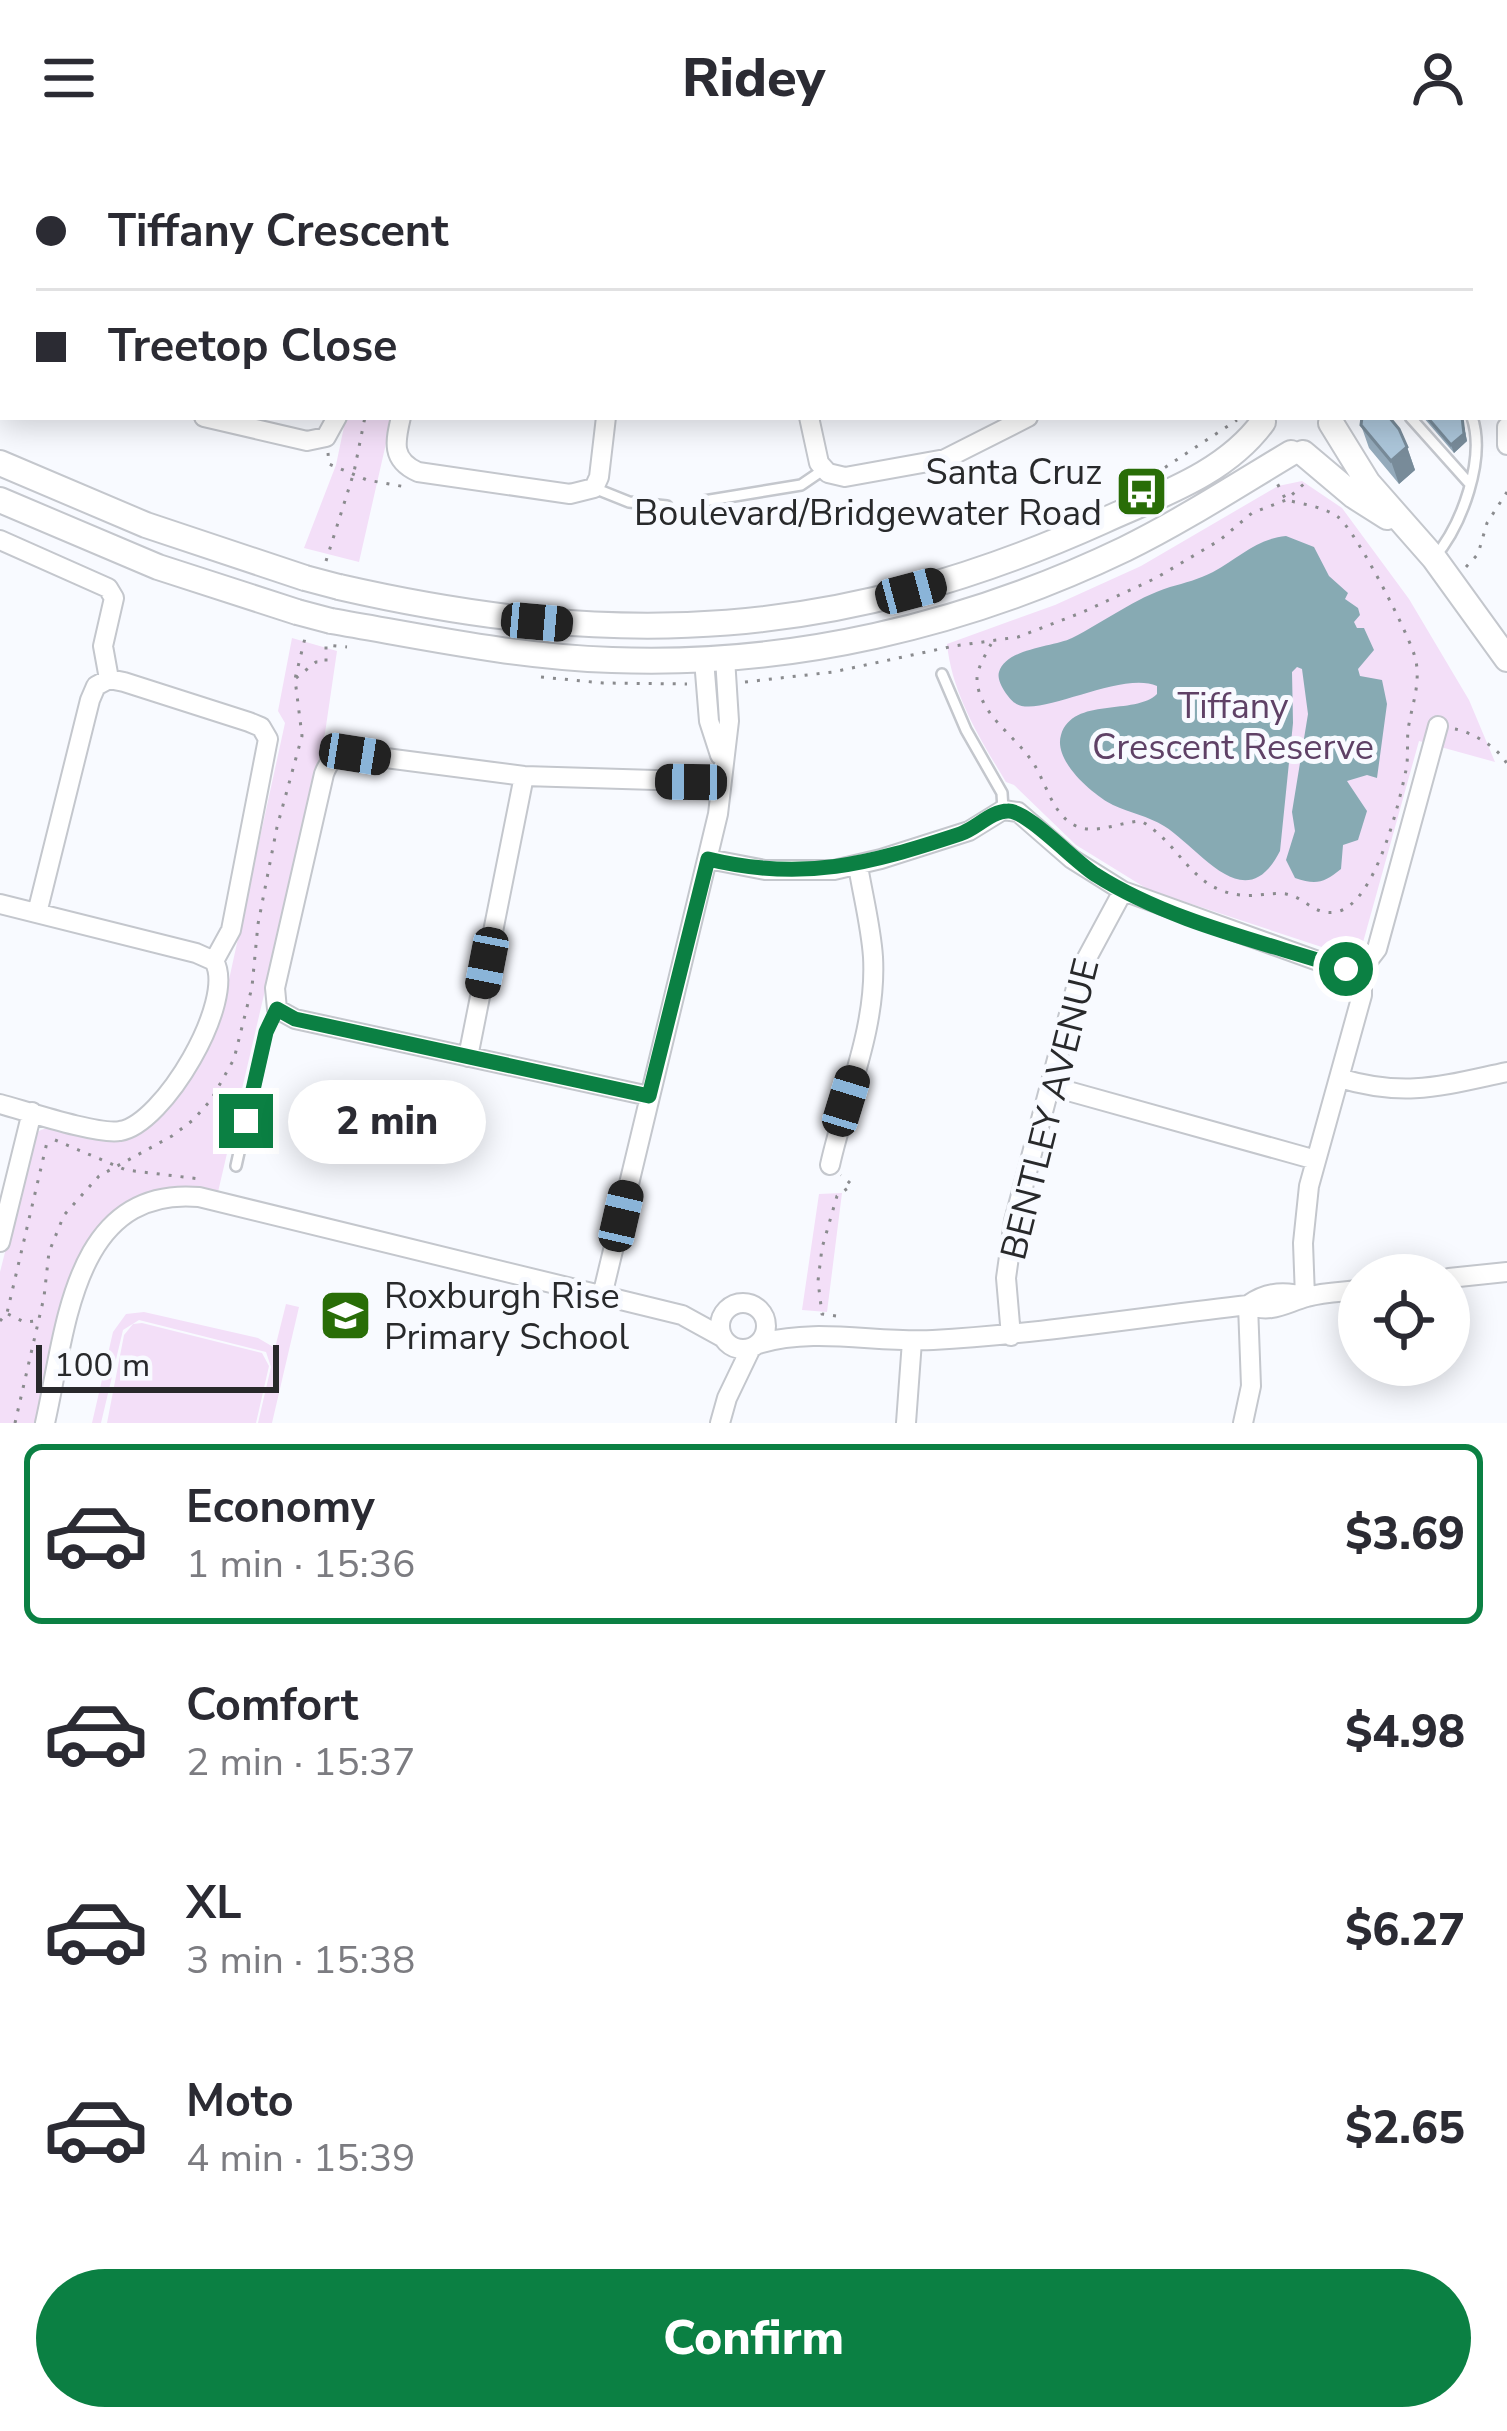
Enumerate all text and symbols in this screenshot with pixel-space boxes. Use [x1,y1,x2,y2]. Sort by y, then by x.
text: Ridey [682,41,825,115]
icon: menu [36,45,102,111]
icon: person [1405,45,1471,111]
text: Tiffany Crescent [108,201,448,262]
text: Treetop Close [108,316,398,377]
place label: Santa Cruz Boulevard/Bridgewater Road [634,448,1102,538]
bus stop icon: Santa Cruz Boulevard/Bridgewater Road [1113,464,1169,520]
car [872,564,950,618]
car [500,601,574,643]
park label: Tiffany Crescent Reserve [1092,682,1374,772]
car [317,731,393,777]
car [655,763,727,801]
car [462,924,512,1002]
route start [1319,942,1373,996]
street label: BENTLEY AVENUE [989,954,1112,1265]
car [818,1061,874,1141]
callout: 2 min [288,1079,486,1163]
route end [219,1094,273,1148]
text: 2 min [336,1095,438,1148]
car [595,1177,647,1255]
map controls [1338,1254,1470,1386]
button: locate [1338,1254,1470,1386]
place label: Roxburgh Rise Primary School [384,1272,630,1362]
school or university icon: Roxburgh Rise Primary School [317,1288,373,1344]
scale bar [36,1339,279,1392]
text: 100 m [54,1343,150,1388]
text: Economy [186,1477,375,1538]
icon: car [42,1480,150,1588]
text: $3.69 [1345,1504,1465,1565]
text: 1 min · 15:36 [186,1538,415,1591]
text: Comfort [186,1675,358,1736]
icon: car [42,1678,150,1786]
text: $4.98 [1345,1702,1465,1763]
text: 2 min · 15:37 [186,1736,415,1789]
text: XL [186,1873,242,1934]
icon: car [42,1876,150,1984]
text: $6.27 [1345,1900,1465,1961]
text: 3 min · 15:38 [186,1934,415,1987]
text: Moto [186,2071,294,2132]
icon: car [42,2074,150,2182]
text: $2.65 [1345,2098,1465,2159]
text: 4 min · 15:39 [186,2132,415,2185]
button: Confirm [36,2269,1471,2407]

